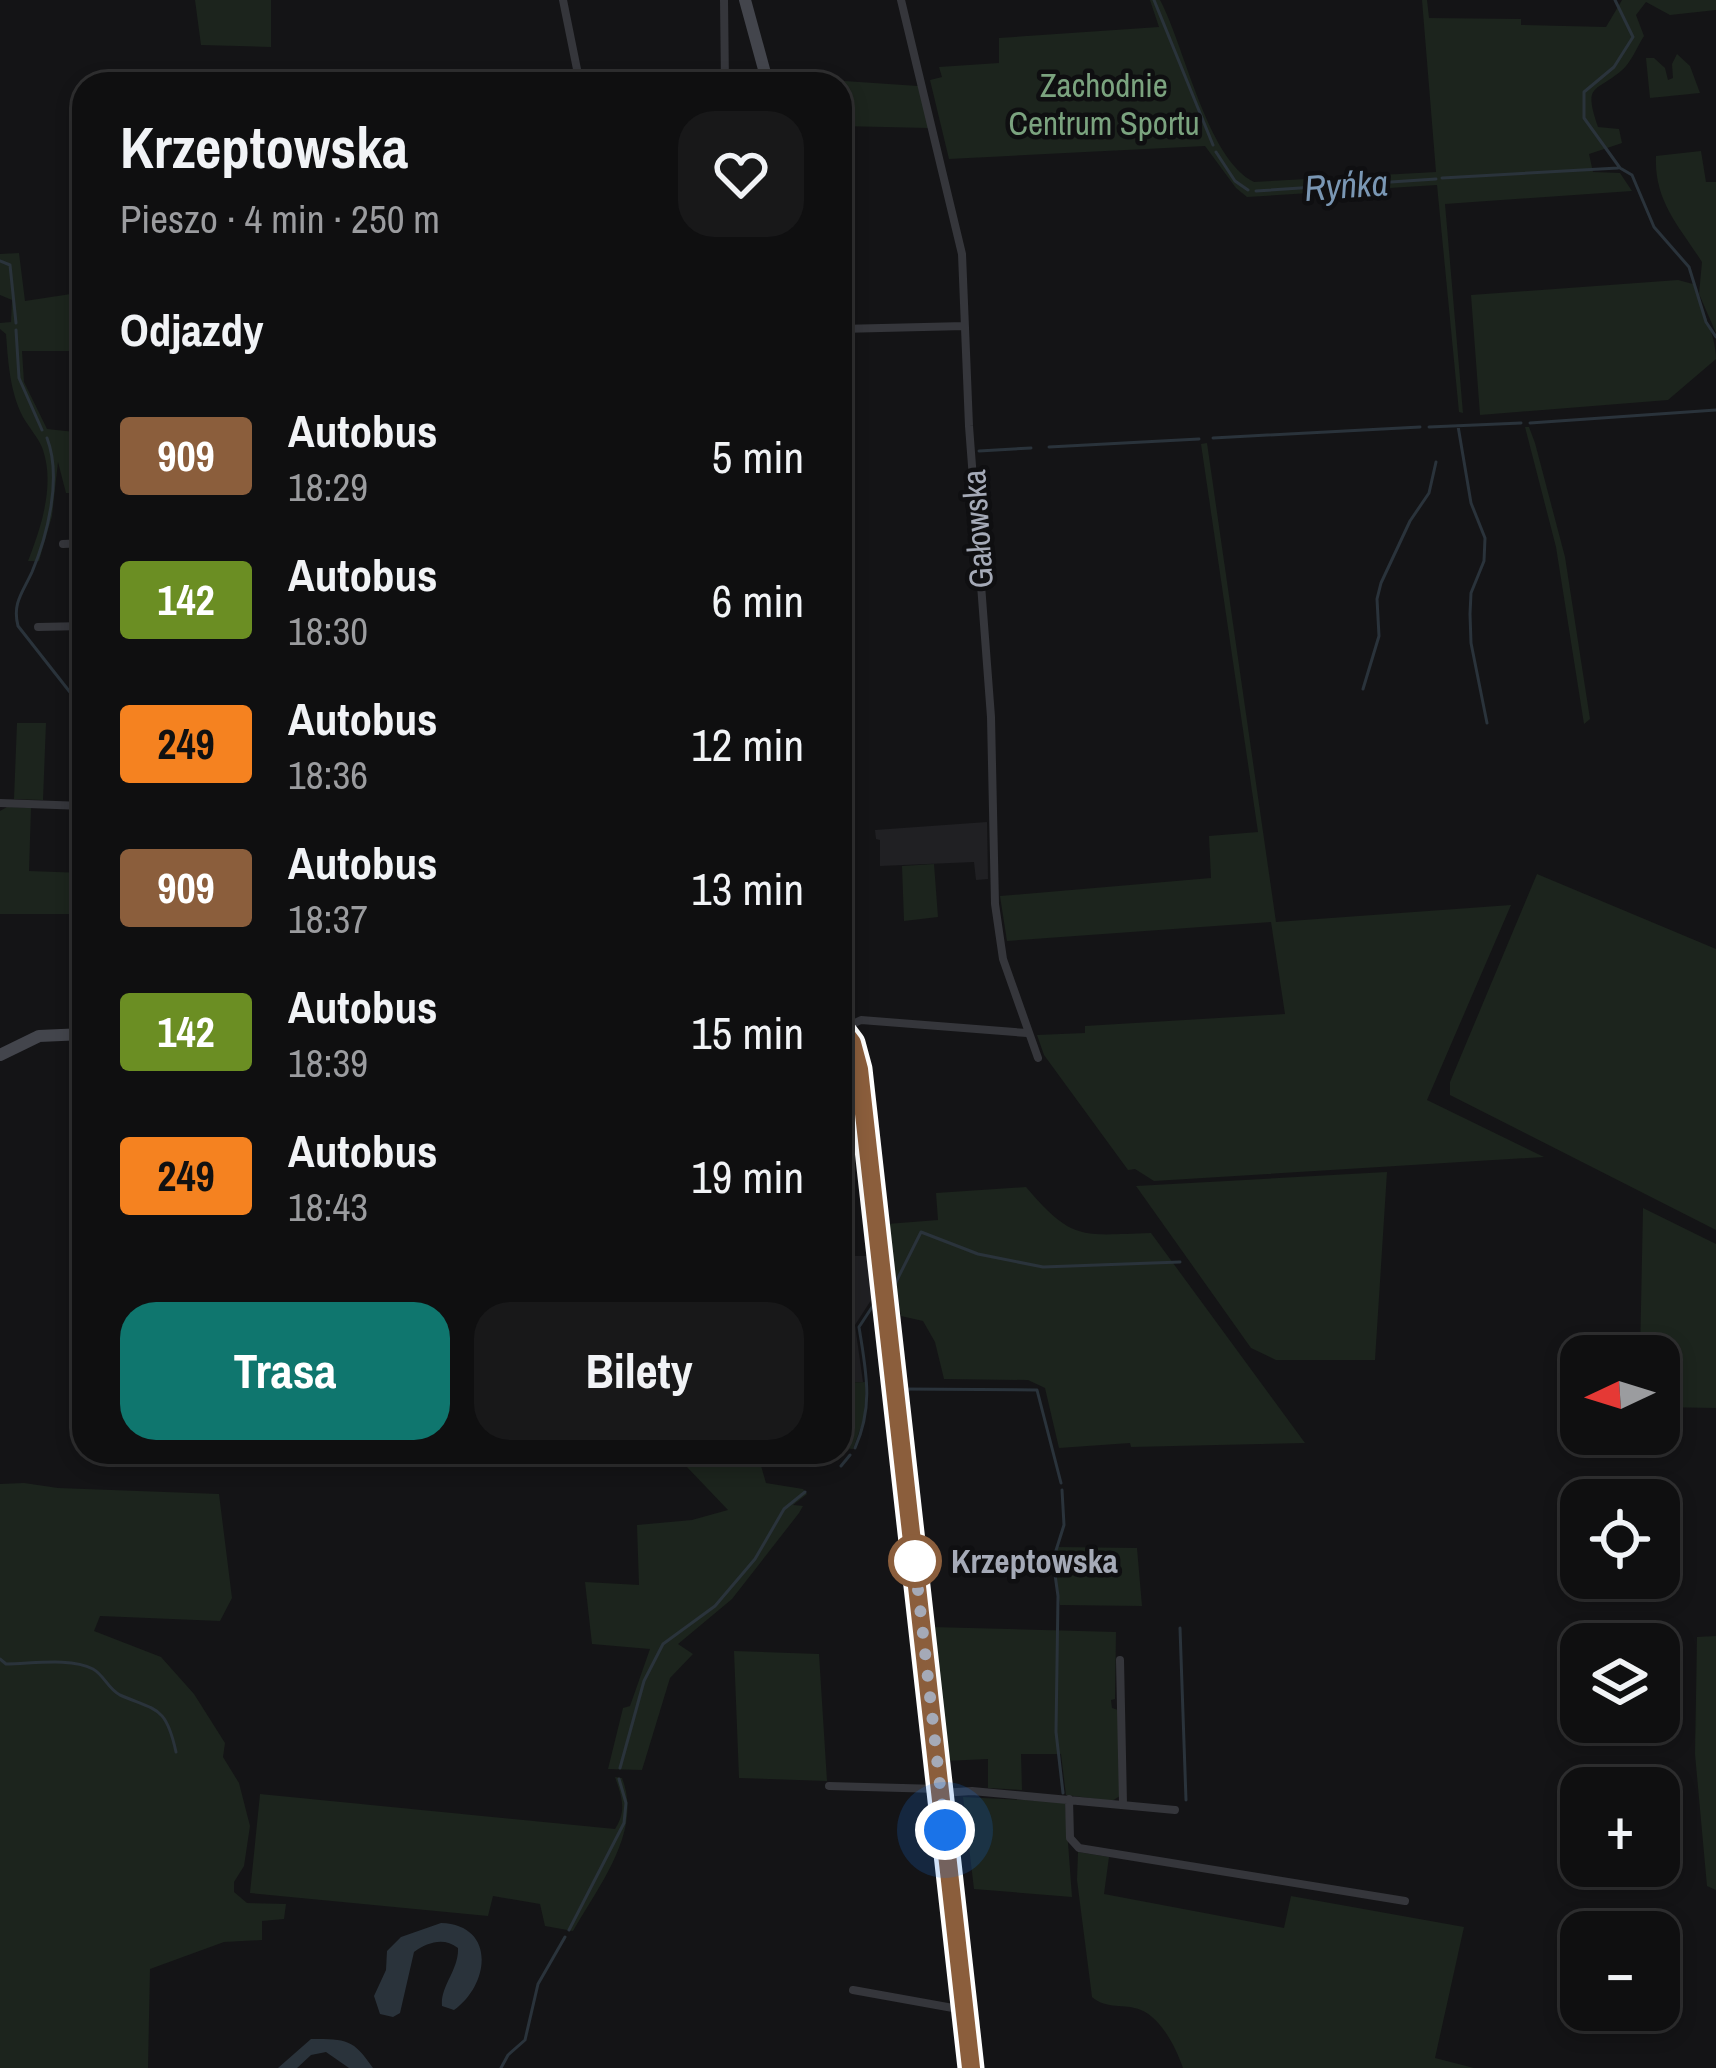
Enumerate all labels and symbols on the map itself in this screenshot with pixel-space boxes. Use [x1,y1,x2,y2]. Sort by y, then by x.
park label: Zachodnie Centrum Sportu [1008,63,1200,145]
water label: Ryńka [1303,158,1389,212]
street label: Gałowska [951,468,1003,590]
north arrow [1560,1335,1680,1455]
marker: Krzeptowska [890,1536,940,1586]
place label: Krzeptowska [951,1539,1118,1583]
your location [915,1800,975,1860]

